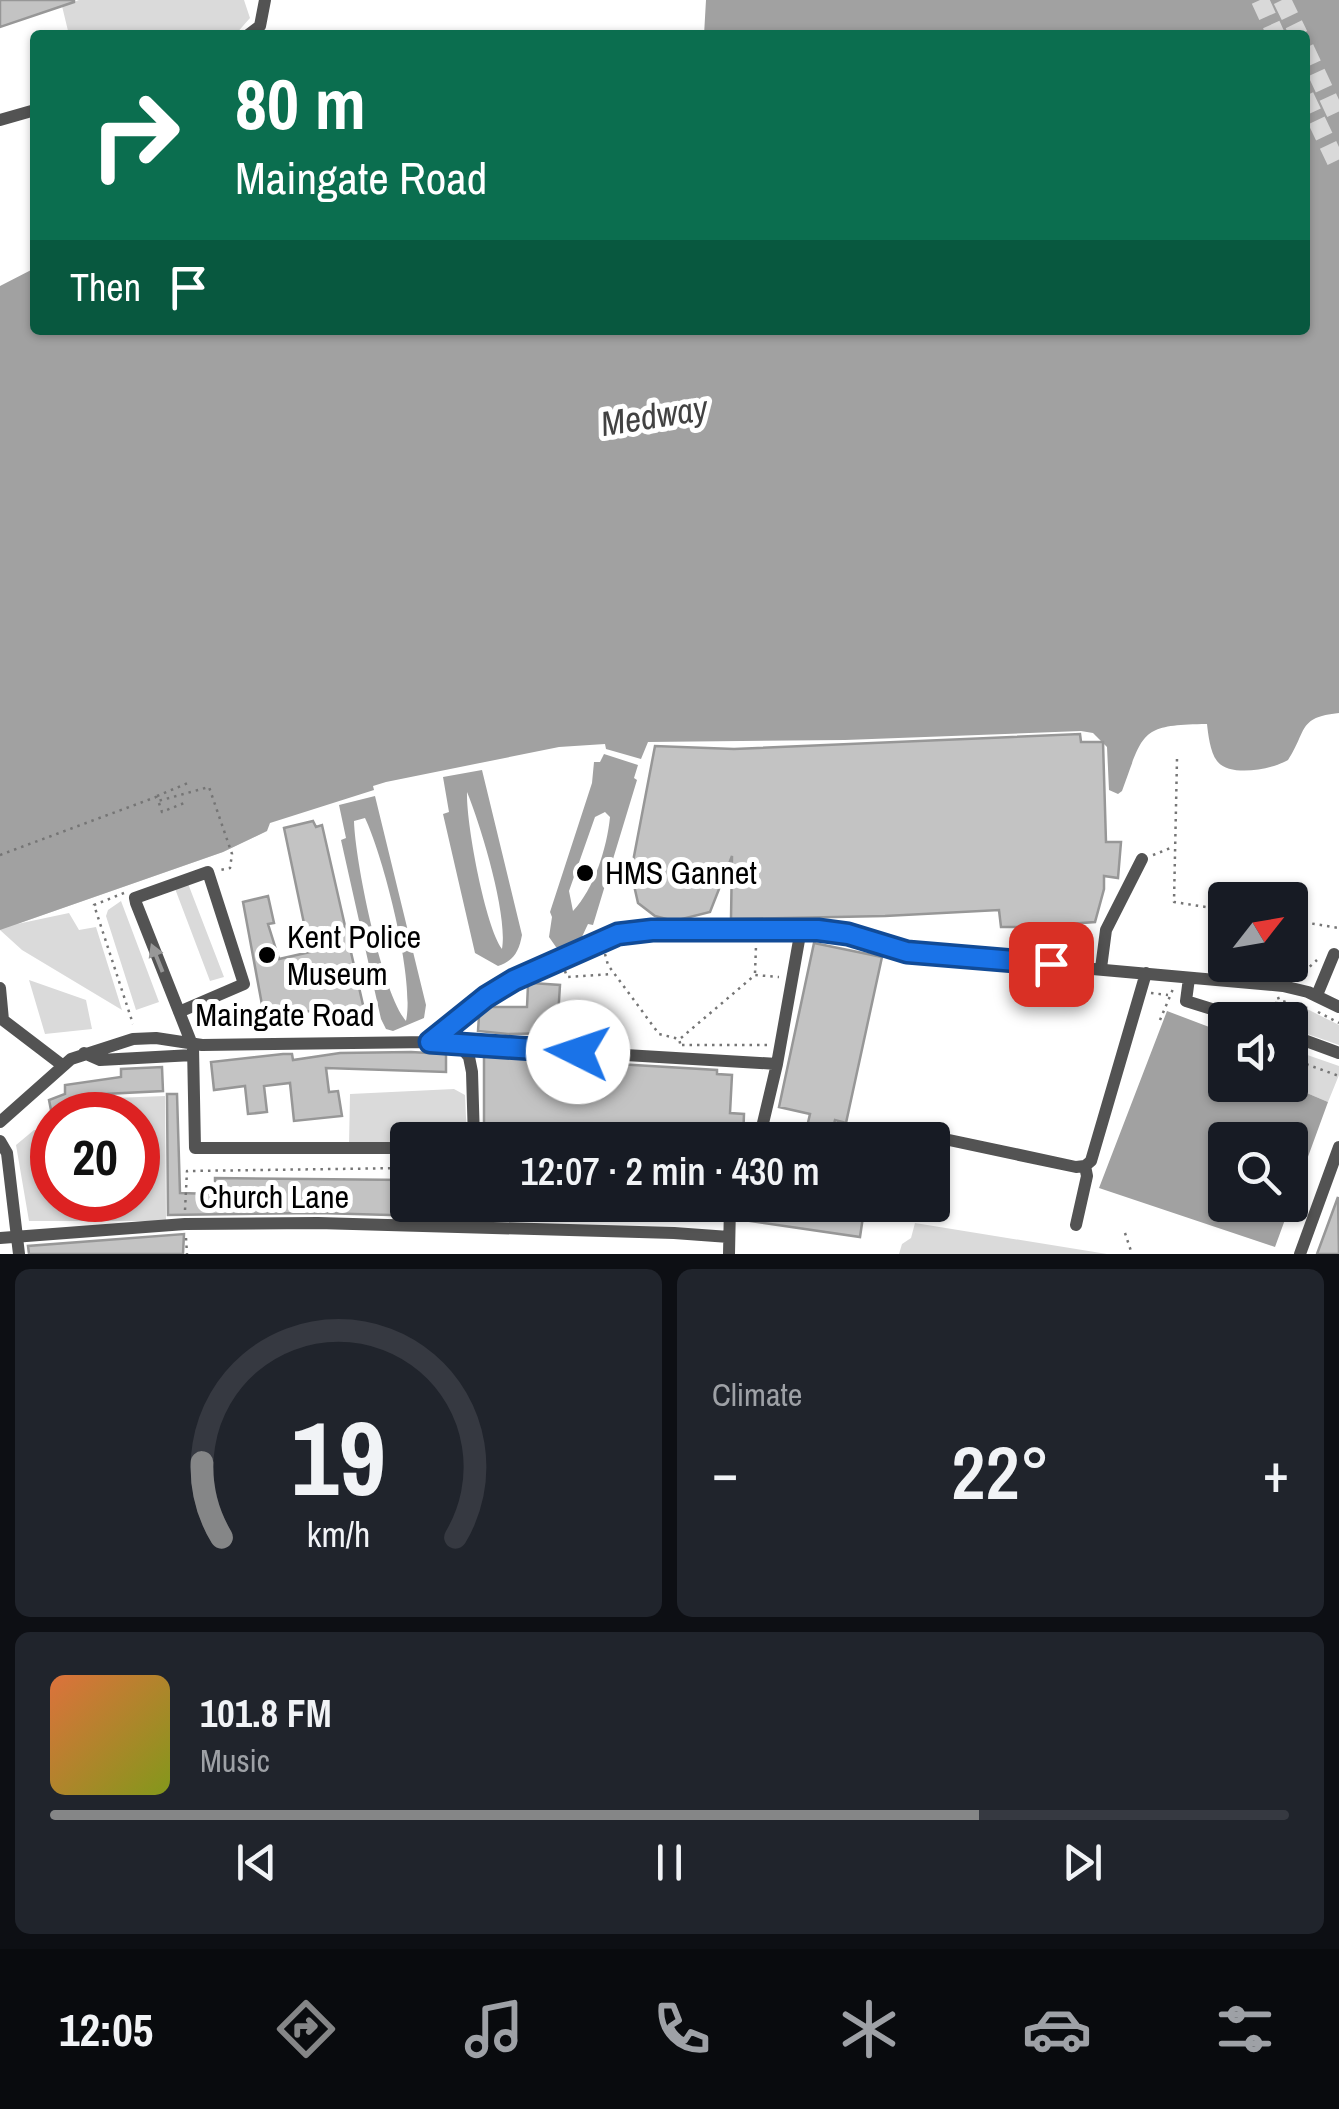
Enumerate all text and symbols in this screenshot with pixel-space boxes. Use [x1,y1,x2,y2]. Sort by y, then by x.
text: 80 m [235,57,366,151]
icon: right [70,70,200,200]
text: Maingate Road [235,147,487,208]
icon: arrive [161,260,216,315]
text: Then [70,262,141,313]
water label: Medway [597,384,712,447]
place label: HMS Gannet [605,851,757,894]
marker: HMS Gannet [574,862,596,884]
north arrow [1208,882,1308,982]
map controls [1208,882,1308,1222]
place label: Kent Police Museum [287,915,421,995]
pin [1009,922,1094,1007]
icon: arrive [1024,937,1079,992]
one-way arrow [149,942,165,972]
marker: Kent Police Museum [256,944,278,966]
street label: Maingate Road [195,993,375,1036]
position arrow [526,1000,630,1104]
button: sound [1208,1002,1308,1102]
speed limit sign: 20 [30,1092,160,1222]
button: search [1208,1122,1308,1222]
text: 12:07 · 2 min · 430 m [520,1146,820,1197]
street label: Church Lane [199,1175,349,1218]
text: Climate [712,1373,802,1416]
text: 19 [291,1387,386,1527]
text: 22° [951,1421,1050,1522]
text: − [712,1435,738,1509]
text: + [1263,1435,1289,1509]
text: km/h [307,1510,370,1558]
text: 101.8 FM [200,1688,332,1739]
text: Music [200,1739,270,1782]
icon: previous [229,1835,284,1890]
icon: pause [642,1835,697,1890]
icon: next [1055,1835,1110,1890]
icon: directions [271,1994,341,2064]
icon: music [459,1994,529,2064]
icon: phone [647,1994,717,2064]
icon: climate [834,1994,904,2064]
icon: car [1022,1994,1092,2064]
icon: filters [1210,1994,1280,2064]
text: 12:05 [59,1999,153,2060]

